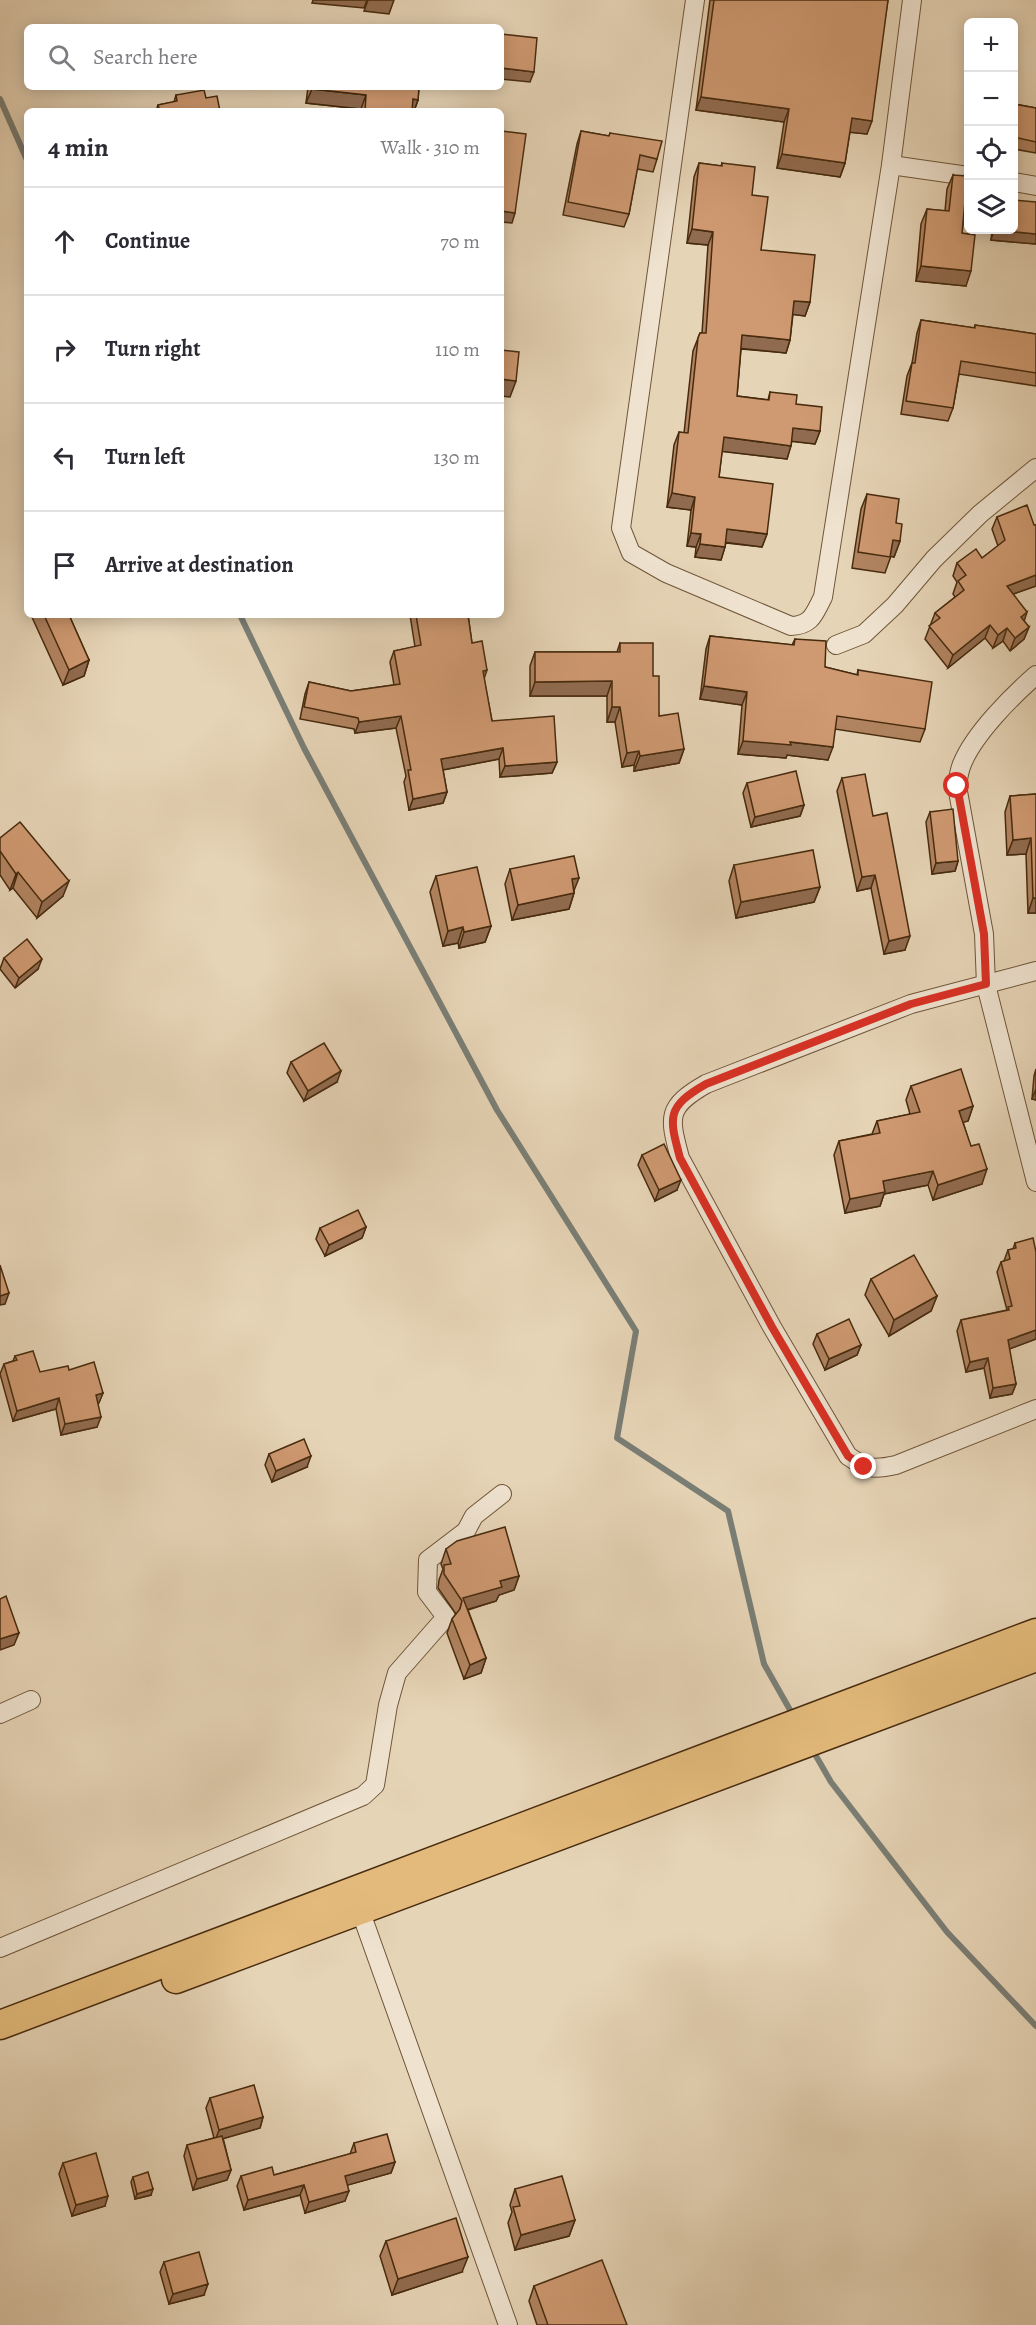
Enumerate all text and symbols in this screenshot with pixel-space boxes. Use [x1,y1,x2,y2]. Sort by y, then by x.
map controls [964,18,1018,234]
button: + [964,18,1018,72]
search box [24,24,504,90]
icon: search [45,41,78,74]
text: Search here [93,42,198,72]
button: − [964,72,1018,126]
button: locate [964,126,1018,180]
text: 4 min [48,130,109,165]
text: Walk · 310 m [381,134,480,161]
button: layers [964,180,1018,234]
icon: ahead [48,225,81,258]
text: Continue [105,226,190,256]
text: 70 m [440,228,480,255]
icon: right [48,333,81,366]
text: Turn right [105,334,201,364]
text: 110 m [435,336,480,363]
icon: left [48,441,81,474]
text: Turn left [105,442,185,472]
text: 130 m [434,444,480,471]
icon: arrive [48,549,81,582]
text: Arrive at destination [105,550,294,580]
route start [943,772,969,798]
route end [850,1453,876,1479]

